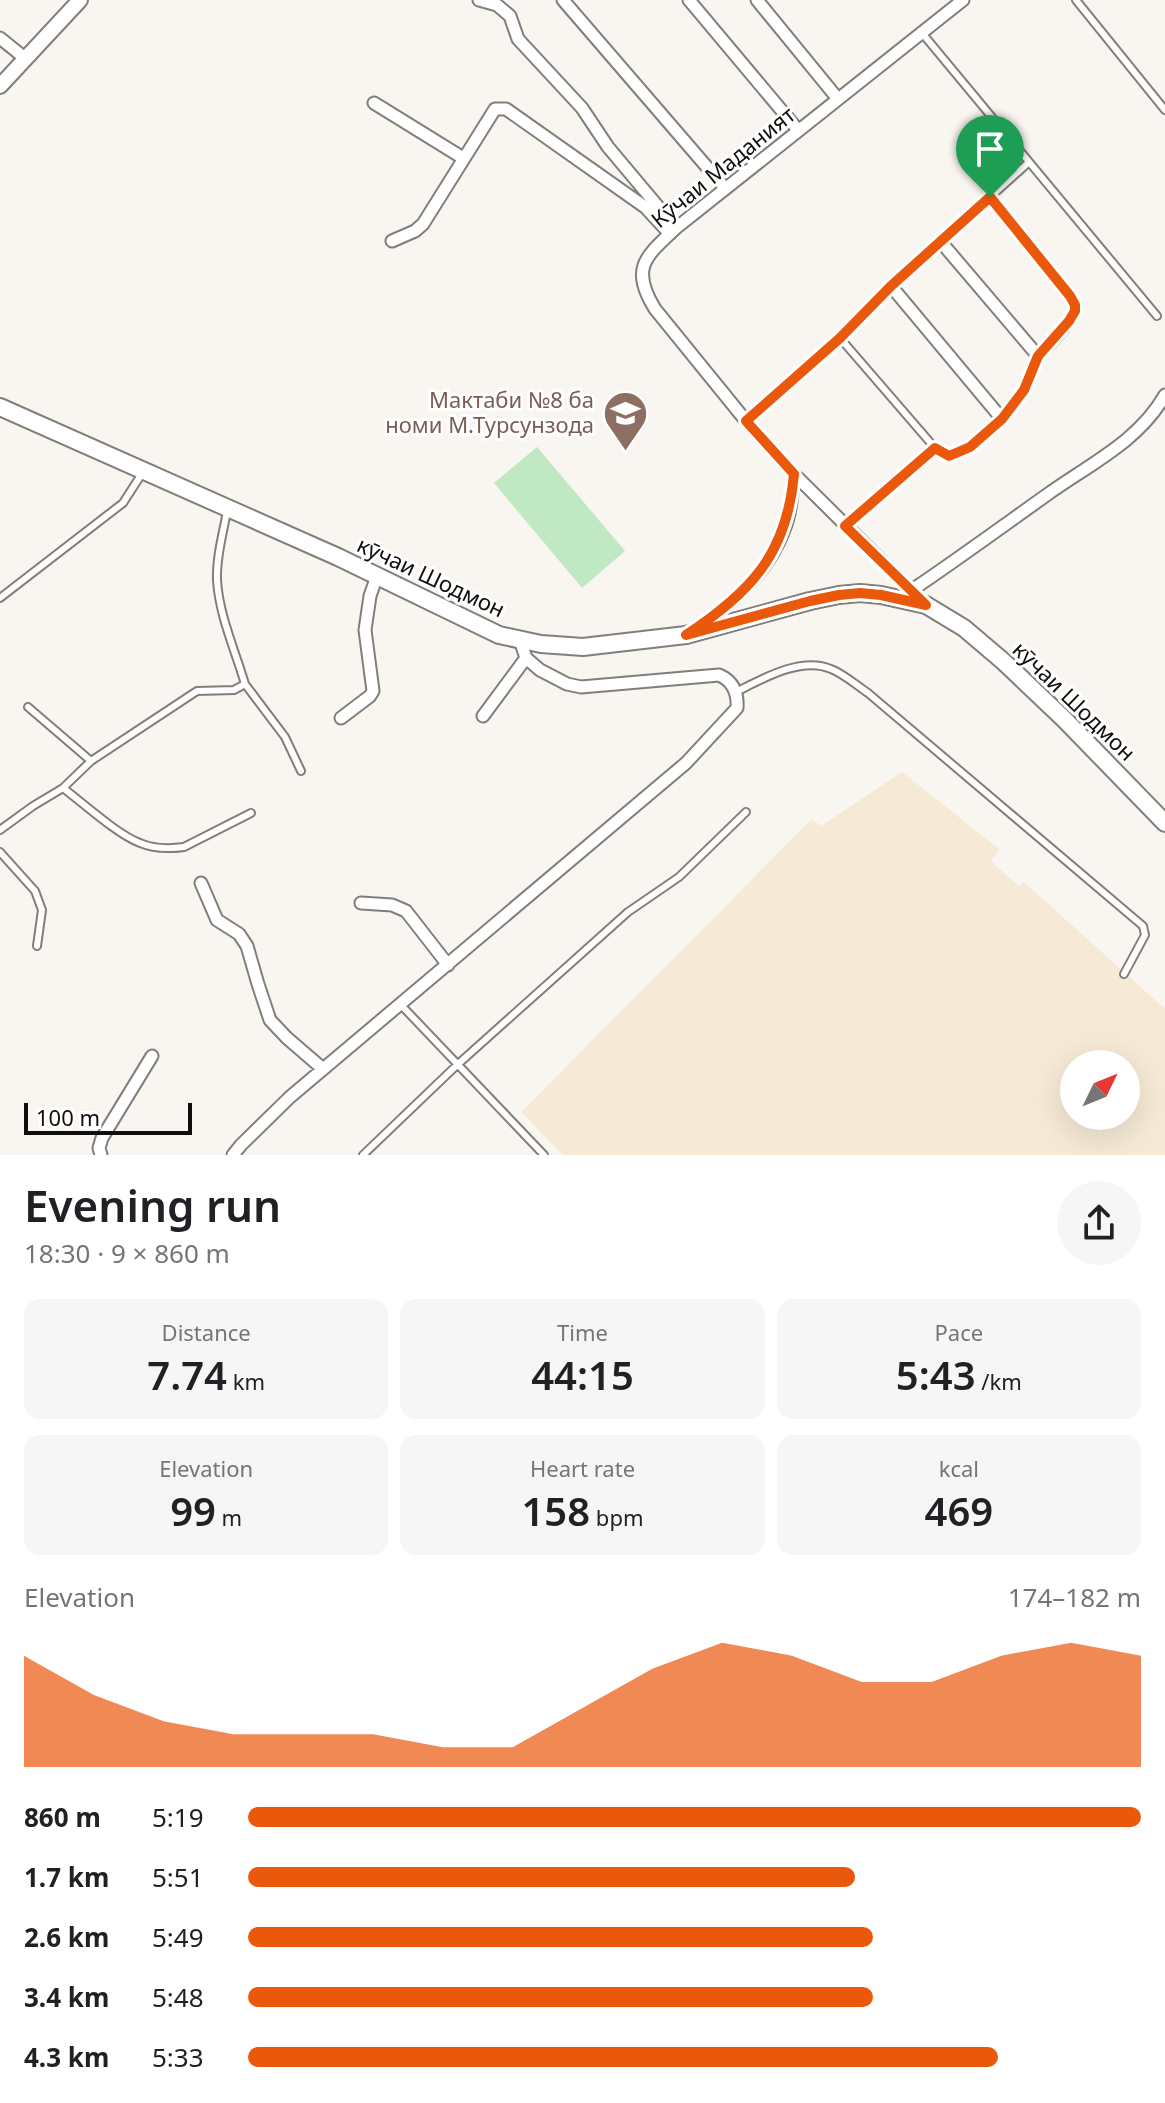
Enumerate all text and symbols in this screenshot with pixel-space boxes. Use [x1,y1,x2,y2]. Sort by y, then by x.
street label: Кӯчаи Маданият [644,99,801,234]
pin [956,115,1024,197]
icon: arrive [968,127,1012,171]
place label: Мактаби №8 ба номи М.Турсунзода [385,384,594,439]
school or university icon: Мактаби №8 ба номи М.Турсунзода [601,389,649,452]
street label: кӯчаи Шодмон [353,529,510,623]
street label: кӯчаи Шодмон [1007,634,1143,767]
north arrow [1060,1050,1140,1130]
map controls [1060,1050,1140,1130]
scale bar [24,1099,192,1135]
text: 100 m [36,1102,100,1132]
text: Evening run [24,1175,281,1235]
button: share [1057,1181,1141,1265]
text: 18:30 · 9 × 860 m [24,1235,230,1271]
text: Distance [162,1317,251,1347]
text: Time [557,1317,608,1347]
text: Pace [935,1317,983,1347]
text: 7.74 [147,1347,227,1402]
text: 44:15 [531,1347,634,1402]
text: 5:43 [896,1347,976,1402]
text: km [227,1366,265,1396]
text: /km [976,1366,1022,1396]
text: Elevation [159,1453,253,1483]
text: Heart rate [530,1453,635,1483]
text: kcal [939,1453,979,1483]
text: 99 [170,1483,216,1538]
text: 158 [521,1483,590,1538]
text: 469 [925,1483,993,1538]
text: m [216,1502,242,1532]
text: bpm [590,1502,643,1532]
text: Elevation [24,1579,135,1615]
text: 174–182 m [1008,1579,1141,1615]
text: 860 m [24,1799,101,1835]
text: 5:19 [152,1799,204,1835]
text: 1.7 km [24,1859,109,1895]
text: 5:51 [152,1859,204,1895]
text: 2.6 km [24,1919,109,1955]
text: 5:49 [152,1919,204,1955]
text: 3.4 km [24,1979,109,2015]
text: 5:48 [152,1979,204,2015]
text: 4.3 km [24,2039,109,2075]
text: 5:33 [152,2039,204,2075]

